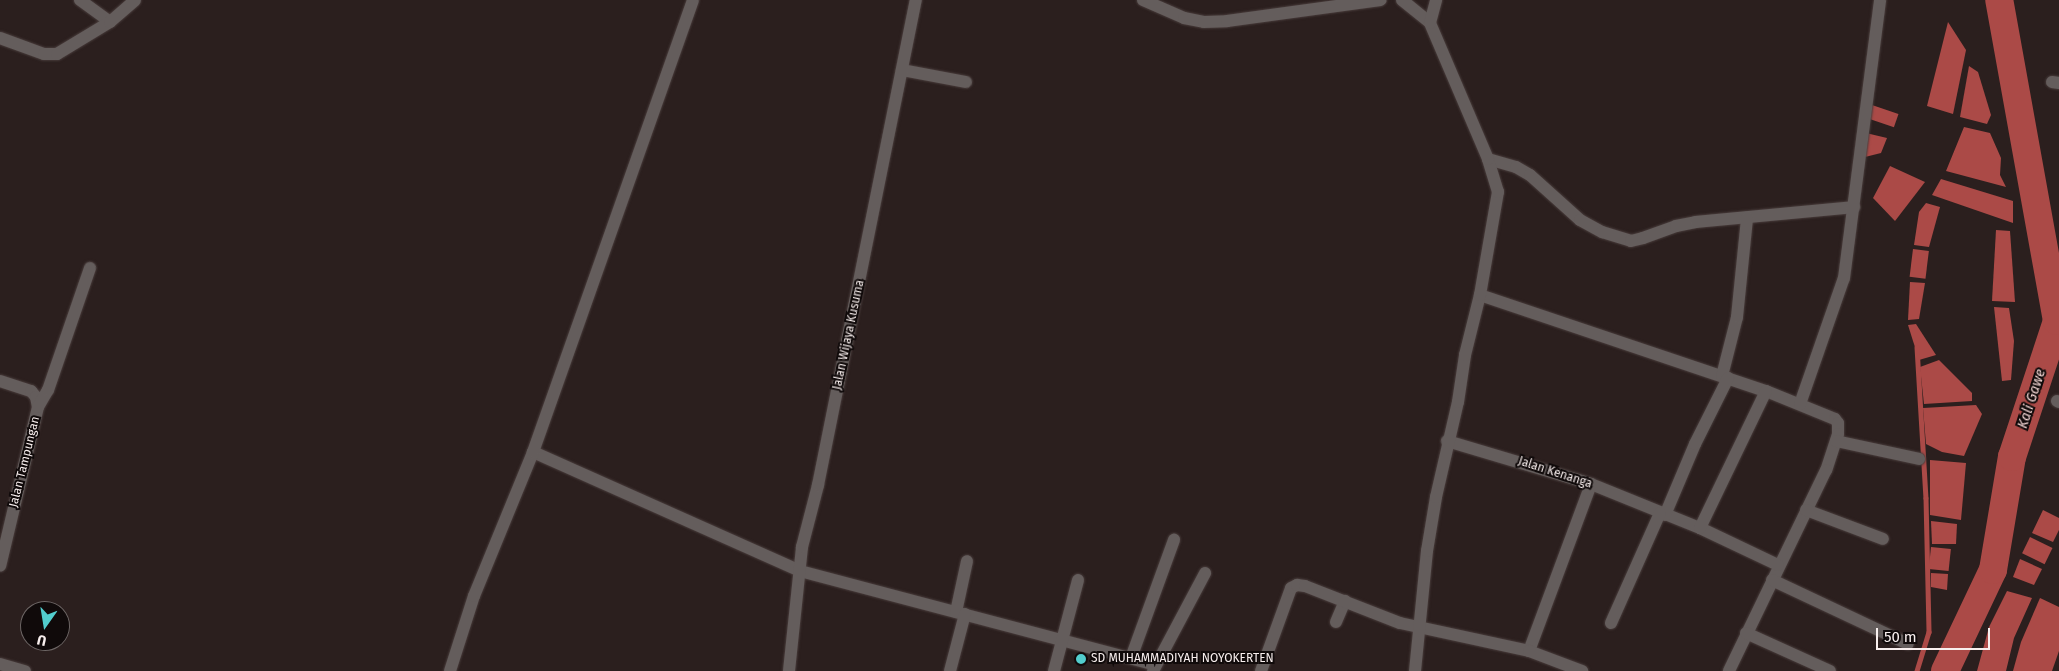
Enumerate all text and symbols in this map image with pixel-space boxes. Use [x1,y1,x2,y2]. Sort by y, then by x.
street label: Jalan Wijaya Kusuma [830,279,868,391]
water label: Kali Gawe [2015,367,2049,431]
street label: Jalan Tampungan [7,415,43,509]
street label: Jalan Kenanga [1516,454,1594,492]
north arrow [20,601,70,651]
scale bar [1879,618,1993,650]
text: 50 m [1884,628,1917,646]
text: U [35,631,48,649]
place label: SD MUHAMMADIYAH NOYOKERTEN [1091,652,1274,666]
marker: SD MUHAMMADIYAH NOYOKERTEN [1075,653,1087,665]

